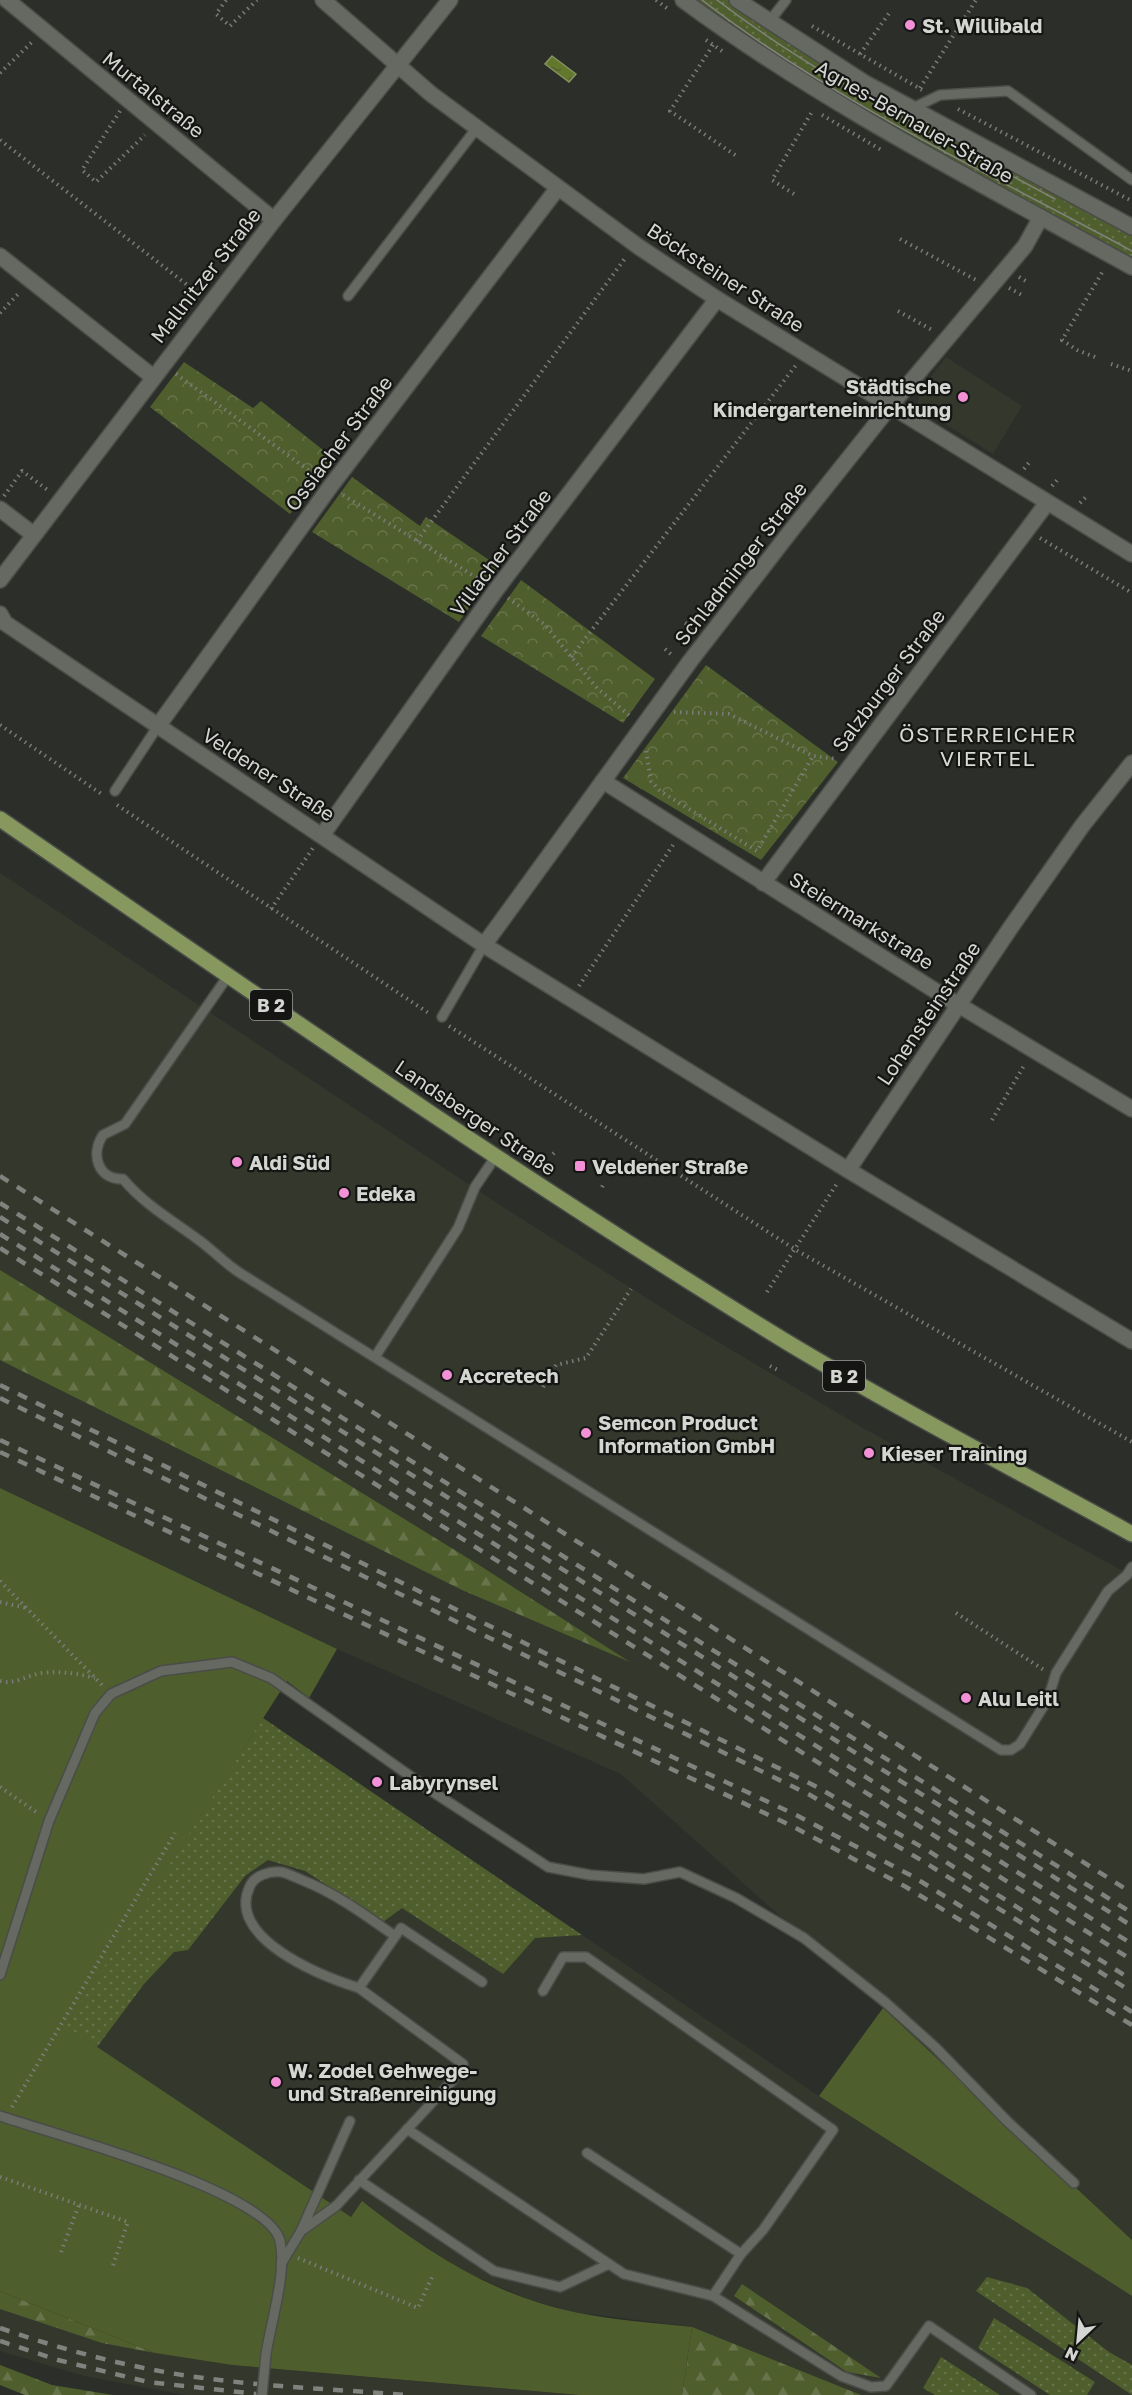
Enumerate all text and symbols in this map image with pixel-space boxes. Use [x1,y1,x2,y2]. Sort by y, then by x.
place label: St. Willibald [922,13,1042,37]
marker: St. Willibald [903,18,917,32]
street label: Murtalstraße [98,46,210,142]
street label: Agnes-Bernauer-Straße [812,55,1018,187]
street label: Mallnitzer Straße [145,203,265,347]
street label: Böcksteiner Straße [643,217,809,337]
street label: Ossiacher Straße [279,371,397,515]
place label: Städtische Kindergarteneinrichtung [713,374,951,421]
marker: Städtische Kindergarteneinrichtung [956,390,970,404]
street label: Schladminger Straße [669,477,811,649]
street label: Villacher Straße [444,484,556,620]
street label: Salzburger Straße [827,604,949,756]
district label: ÖSTERREICHER VIERTEL [899,721,1077,771]
street label: Veldener Straße [198,722,340,826]
street label: Steiermarkstraße [785,866,939,974]
street label: Lohensteinstraße [871,937,985,1089]
road number: B 2 [250,990,292,1020]
street label: Landsberger Straße [391,1054,561,1180]
place label: Aldi Süd [249,1150,330,1174]
place label: Veldener Straße [592,1154,748,1178]
marker: Aldi Süd [230,1155,244,1169]
marker: Veldener Straße [573,1159,587,1173]
place label: Edeka [356,1181,416,1205]
marker: Edeka [337,1186,351,1200]
road number: B 2 [823,1361,865,1391]
place label: Accretech [459,1363,559,1387]
marker: Accretech [440,1368,454,1382]
place label: Semcon Product Information GmbH [598,1410,775,1457]
marker: Semcon Product Information GmbH [579,1426,593,1440]
place label: Kieser Training [881,1441,1027,1465]
marker: Kieser Training [862,1446,876,1460]
place label: Alu Leitl [978,1686,1059,1710]
marker: Alu Leitl [959,1691,973,1705]
place label: Labyrynsel [389,1770,498,1794]
marker: Labyrynsel [370,1775,384,1789]
place label: W. Zodel Gehwege- und Straßenreinigung [288,2058,496,2105]
marker: W. Zodel Gehwege- und Straßenreinigung [269,2075,283,2089]
north arrow [1048,2311,1108,2371]
text: N [1062,2343,1081,2366]

